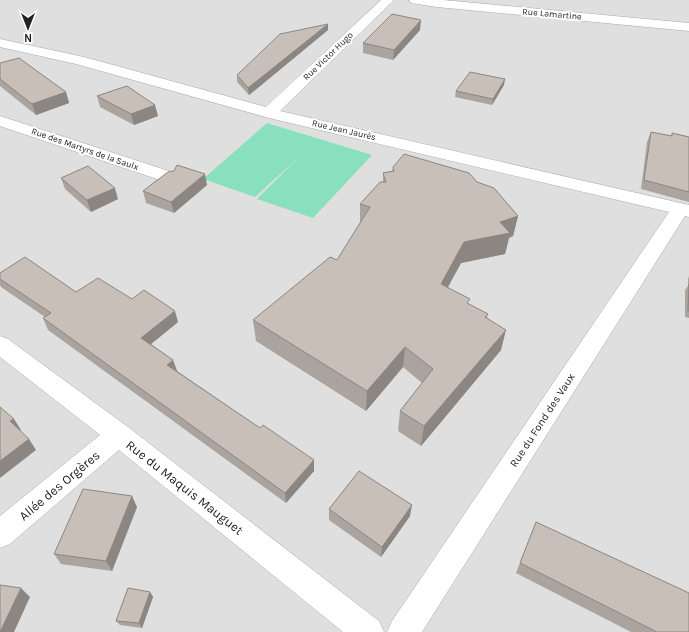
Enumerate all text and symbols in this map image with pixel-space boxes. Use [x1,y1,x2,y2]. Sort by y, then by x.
street label: Rue Lamartine [522,6,583,22]
north arrow [8,8,48,48]
street label: Rue Victor Hugo [301,30,355,82]
text: N [24,31,32,44]
street label: Rue Jean Jaurès [311,118,377,142]
street label: Rue des Martyrs de la Saulx [30,126,140,172]
street label: Rue du Fond des Vaux [507,371,578,470]
street label: Rue du Maquis Mauguet [123,437,246,539]
street label: Allée des Orgères [16,447,103,523]

